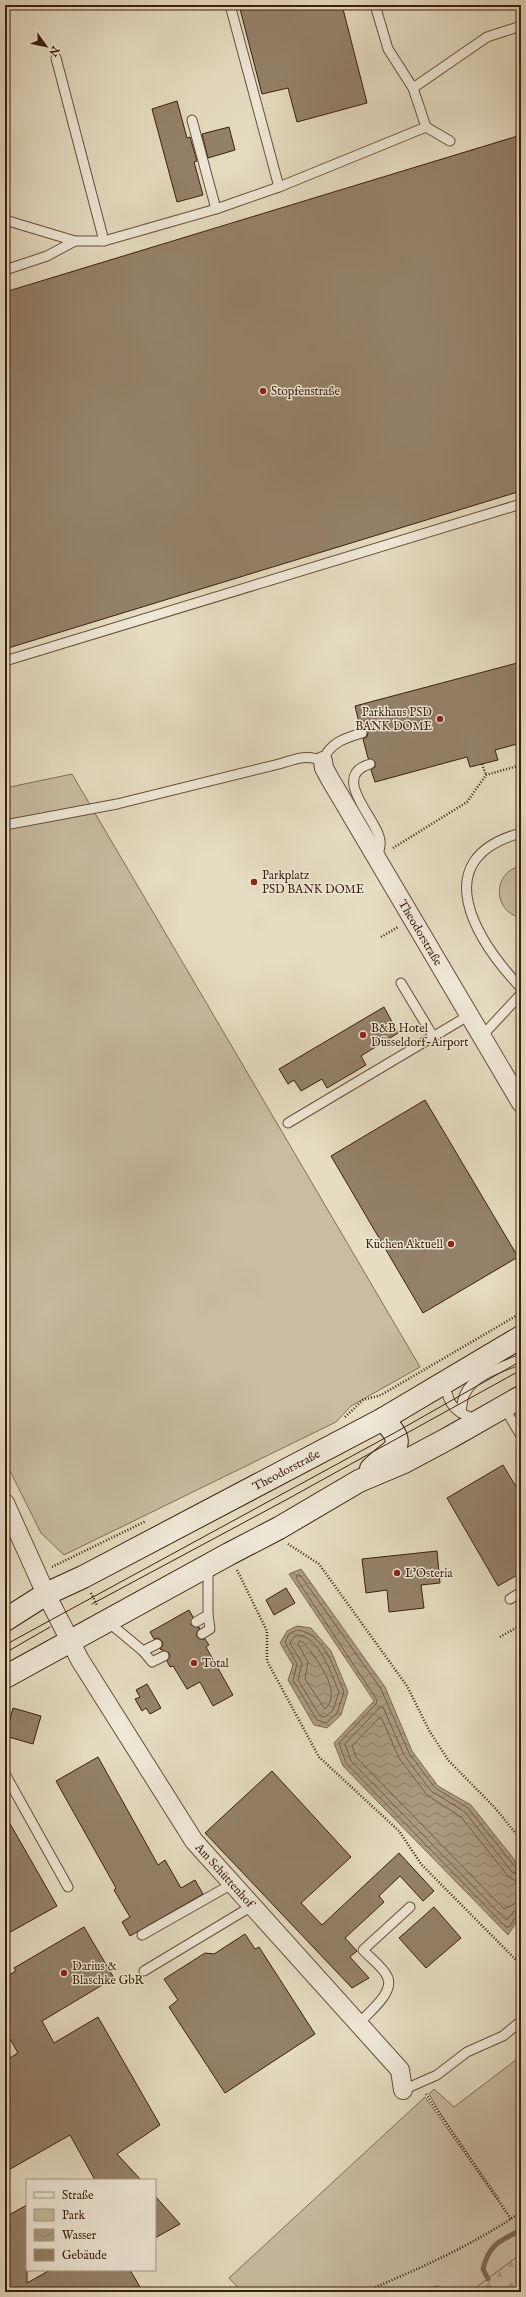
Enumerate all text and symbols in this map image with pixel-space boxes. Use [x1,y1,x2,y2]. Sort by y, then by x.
north arrow [26,26,66,66]
text: N [45,42,63,59]
place label: Stopfenstraße [271,384,340,400]
marker: Stopfenstraße [258,386,268,396]
place label: Parkhaus PSD BANK DOME [355,705,432,734]
marker: Parkhaus PSD BANK DOME [435,714,445,724]
place label: Parkplatz PSD BANK DOME [262,868,364,897]
marker: Parkplatz PSD BANK DOME [249,877,259,887]
street label: Theodorstraße [395,897,446,969]
place label: B&B Hotel Düsseldorf-Airport [371,1021,468,1051]
marker: B&B Hotel Düsseldorf-Airport [358,1030,368,1040]
place label: Küchen Aktuell [365,1237,444,1252]
marker: Küchen Aktuell [446,1239,456,1249]
street label: Theodorstraße [250,1446,323,1494]
place label: L'Osteria [405,1566,453,1581]
marker: L'Osteria [392,1568,402,1578]
place label: Total [202,1656,229,1671]
marker: Total [189,1658,199,1668]
street label: Am Schüttenhof [191,1840,259,1913]
place label: Darius & Blaschke GbR [72,1959,144,1988]
marker: Darius & Blaschke GbR [59,1968,69,1978]
legend [26,2179,156,2271]
text: Straße [62,2188,94,2203]
text: Park [62,2208,85,2223]
text: Wasser [62,2228,97,2243]
text: Gebäude [62,2248,107,2263]

